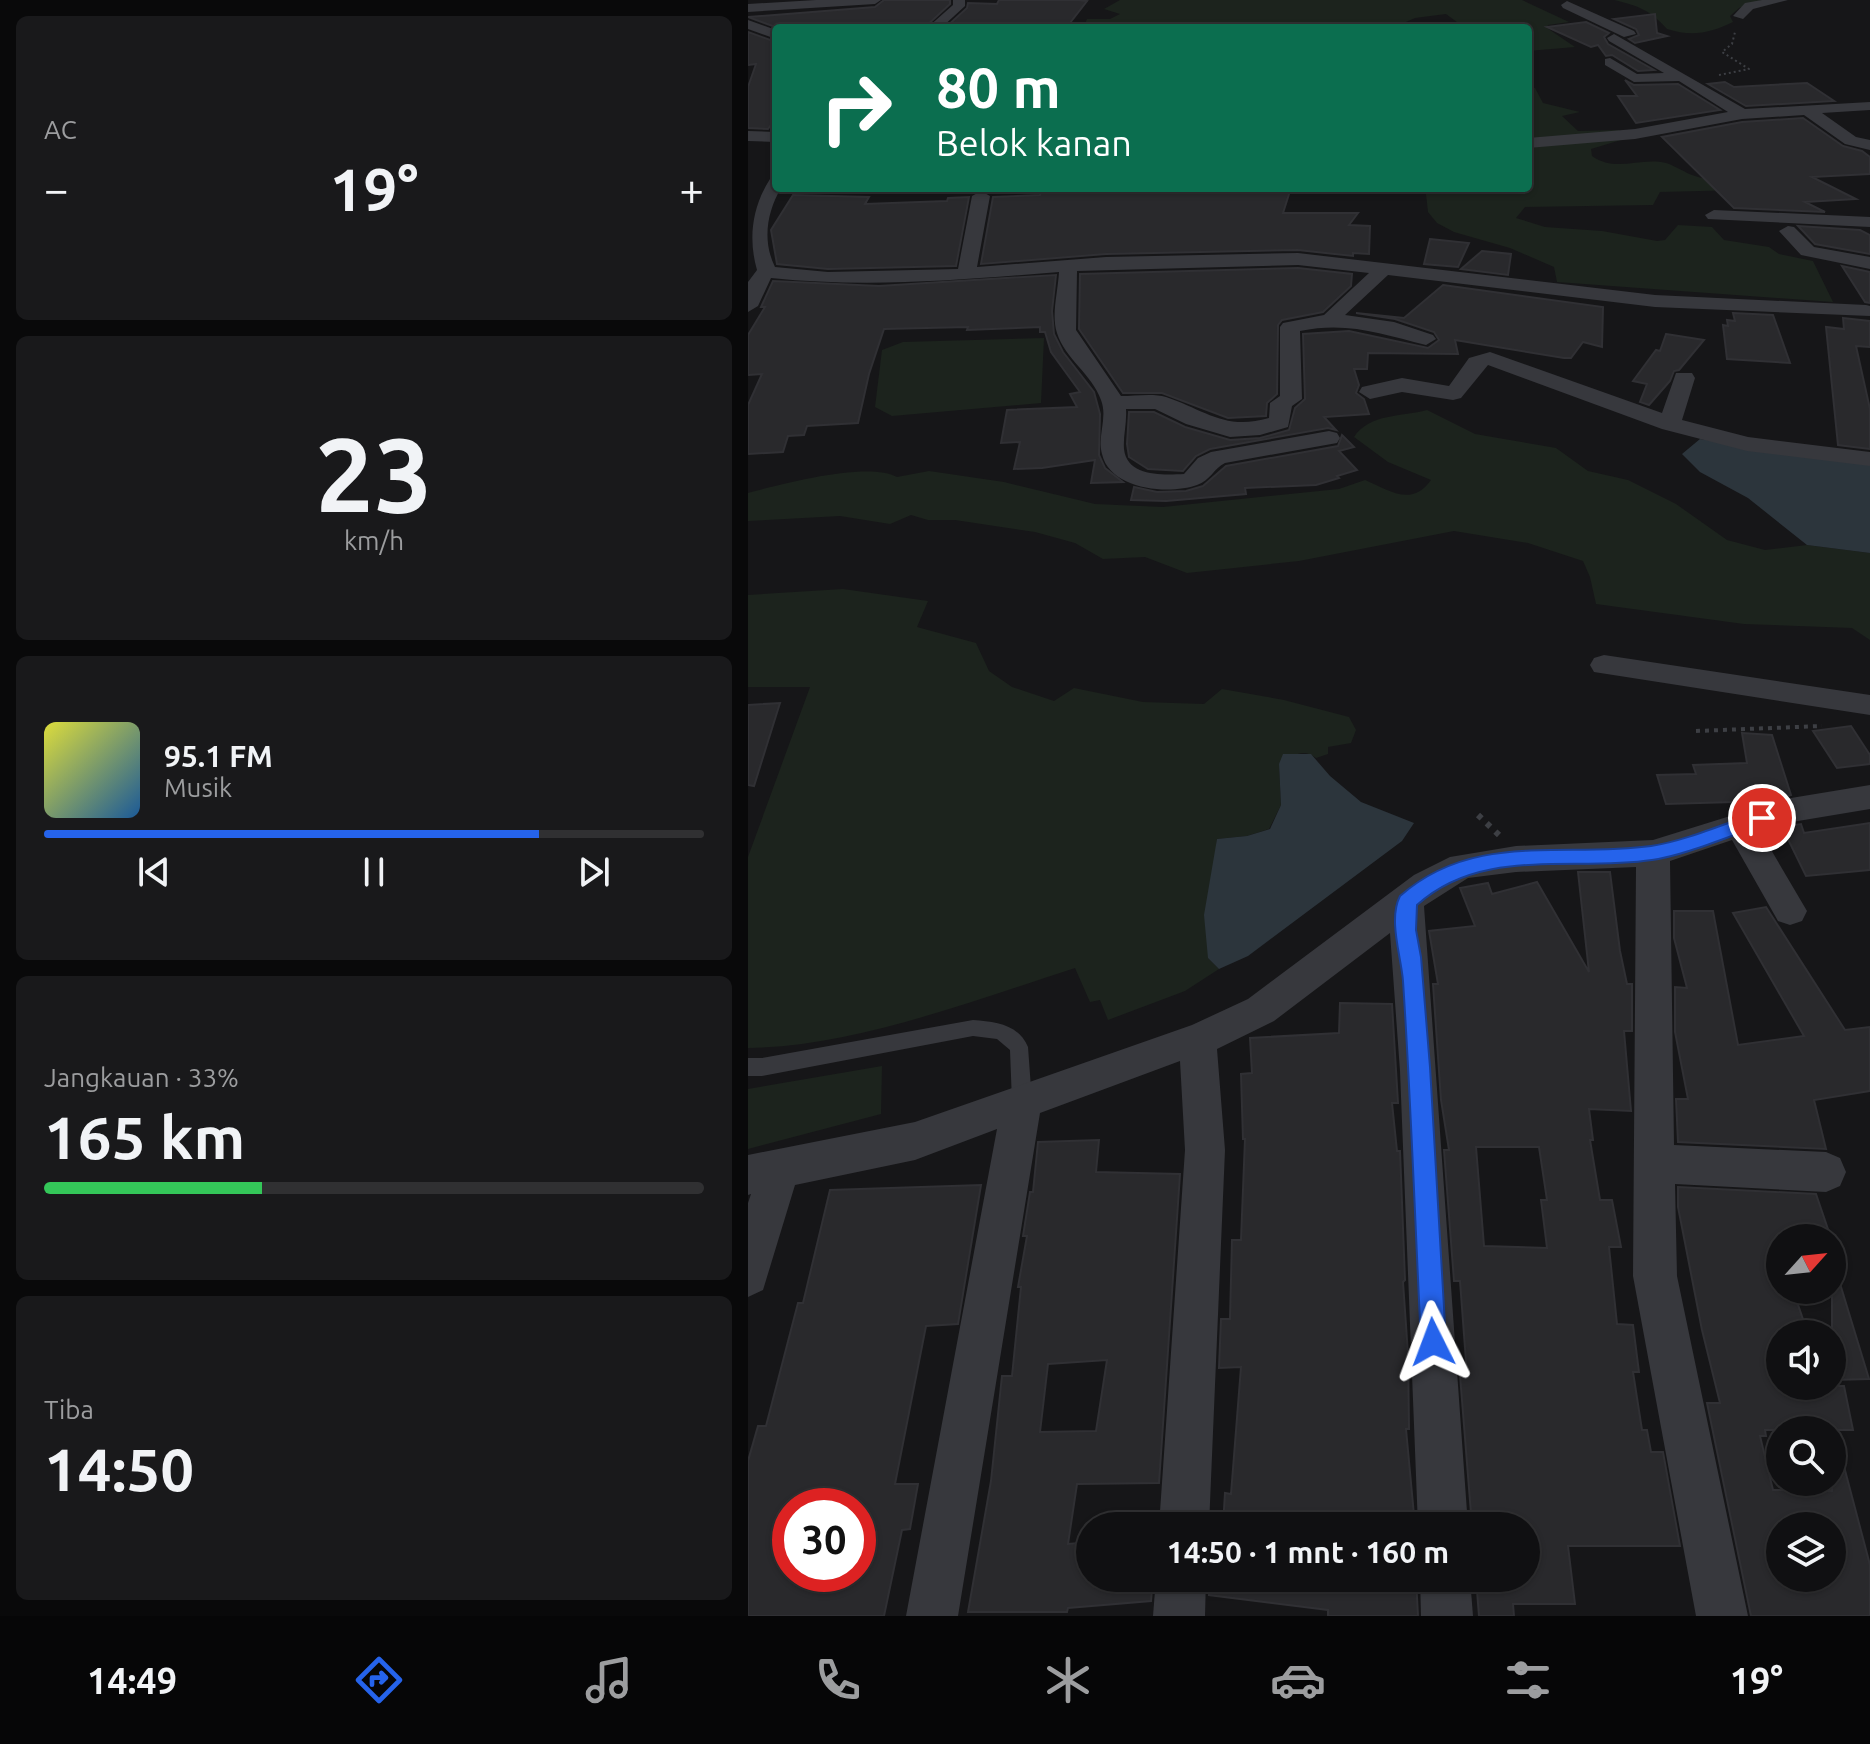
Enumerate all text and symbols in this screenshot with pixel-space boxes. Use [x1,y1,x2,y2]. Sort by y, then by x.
icon: right [804,56,908,160]
text: 80 m [936,56,1061,119]
text: AC [44,115,77,144]
text: Belok kanan [936,122,1132,163]
text: 19° [330,155,418,222]
text: − [44,164,69,213]
text: + [679,164,704,213]
text: 23 [315,415,433,532]
text: km/h [344,526,404,555]
text: 95.1 FM [164,739,273,773]
text: Musik [164,773,232,802]
pin [1728,784,1796,852]
icon: arrive [1740,796,1784,840]
icon: previous [132,850,176,894]
icon: pause [352,850,396,894]
icon: next [572,850,616,894]
text: Jangkauan · 33% [44,1063,239,1092]
text: 165 km [44,1103,245,1170]
north arrow [1766,1224,1846,1304]
map controls [1766,1224,1846,1592]
position arrow [1391,1300,1475,1384]
button: sound [1766,1320,1846,1400]
text: Tiba [44,1395,94,1424]
button: search [1766,1416,1846,1496]
text: 14:50 [44,1435,194,1502]
speed limit sign: 30 [772,1488,876,1592]
button: layers [1766,1512,1846,1592]
text: 14:50 · 1 mnt · 160 m [1167,1535,1449,1569]
icon: directions [351,1652,407,1708]
icon: music [581,1652,637,1708]
icon: phone [810,1652,866,1708]
icon: climate [1040,1652,1096,1708]
icon: car [1270,1652,1326,1708]
icon: filters [1500,1652,1556,1708]
text: 14:49 [87,1660,177,1701]
text: 19° [1730,1660,1783,1701]

